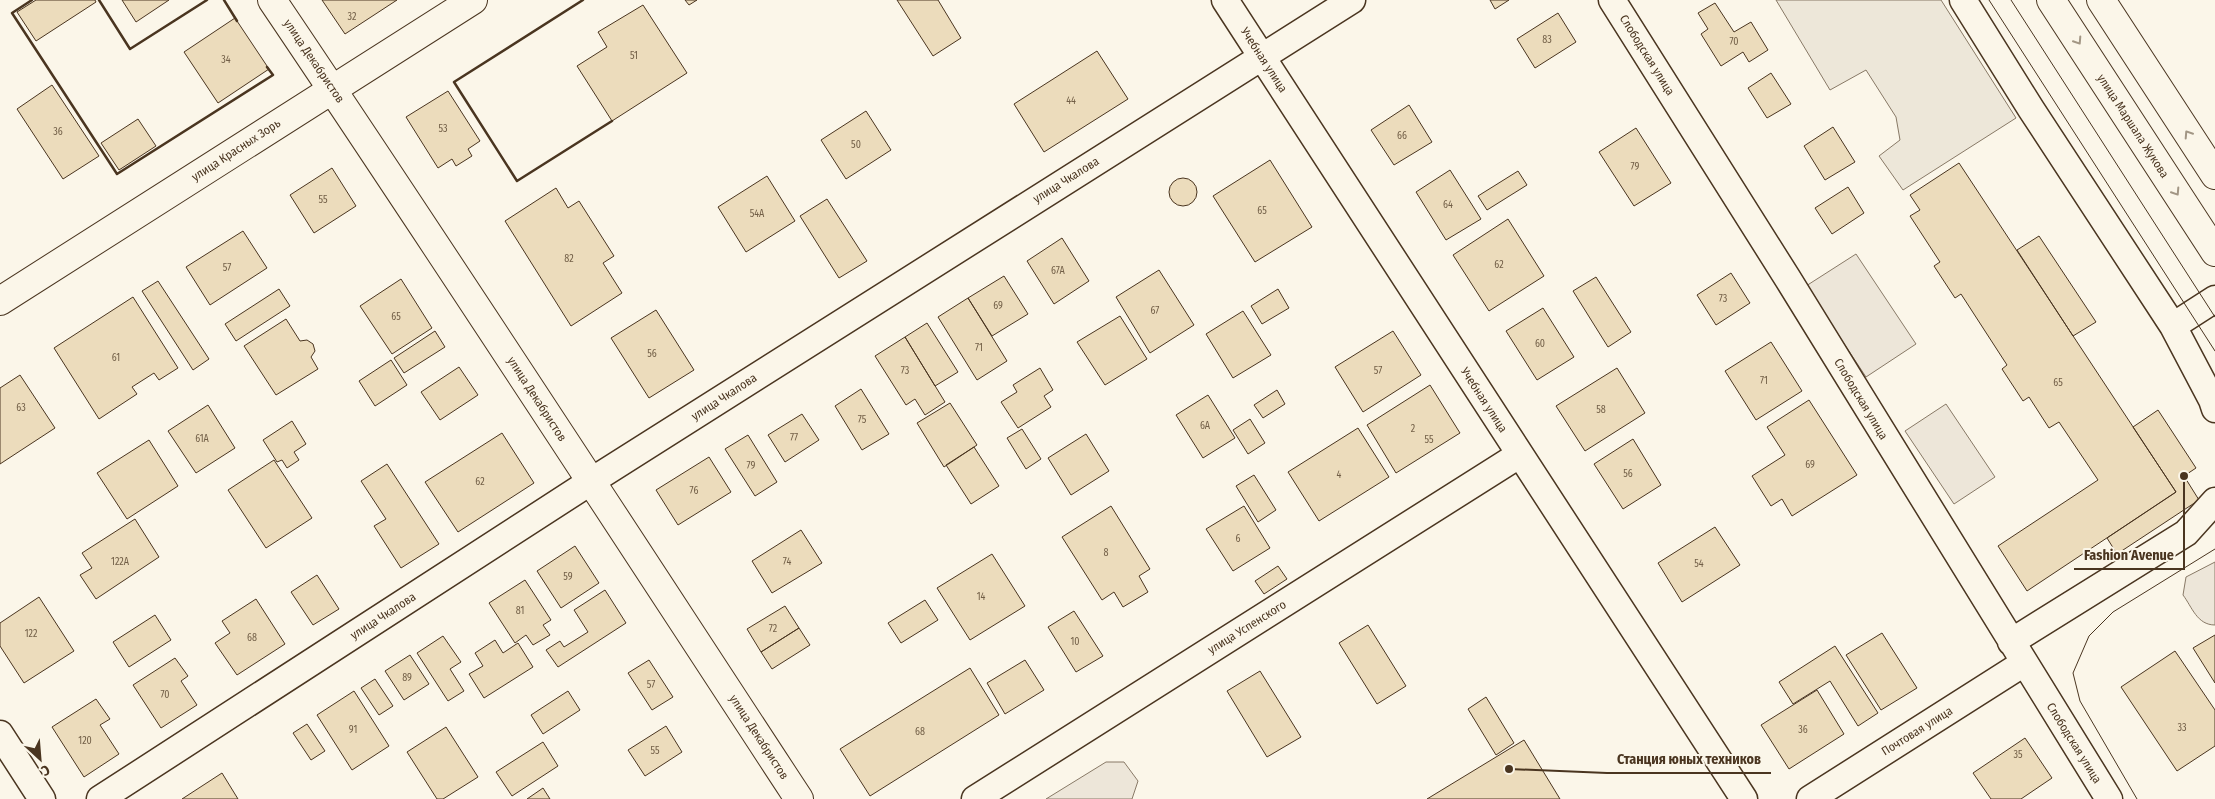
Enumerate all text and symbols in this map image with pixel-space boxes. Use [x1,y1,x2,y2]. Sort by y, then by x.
house number: 32 [348,11,357,23]
street label: Слободская улица [1617,12,1677,98]
street label: улица Декабристов [281,16,347,106]
street label: Учебная улица [1237,24,1290,95]
house number: 83 [1542,34,1552,46]
one-way arrow [2072,35,2081,45]
house number: 70 [1729,36,1739,48]
house number: 51 [630,50,638,62]
house number: 34 [221,54,231,66]
street label: улица Маршала Жукова [2094,72,2172,181]
house number: 44 [1066,95,1076,107]
street label: улица Красных Зорь [189,116,283,184]
house number: 53 [438,123,448,135]
house number: 36 [53,126,63,138]
house number: 66 [1397,130,1407,142]
one-way arrow [2185,130,2195,139]
house number: 50 [851,139,861,151]
street label: улица Чкалова [1030,154,1102,206]
house number: 79 [1631,161,1640,173]
one-way arrow [2170,186,2179,195]
house number: 55 [318,194,328,206]
house number: 64 [1443,199,1453,211]
house number: 65 [1257,205,1267,217]
house number: 54А [750,208,765,220]
house number: 82 [564,253,574,265]
house number: 62 [1494,259,1504,271]
house number: 57 [223,262,231,274]
house number: 67А [1051,265,1066,277]
house number: 73 [1719,293,1728,305]
house number: 69 [993,300,1003,312]
house number: 67 [1151,305,1159,317]
house number: 65 [391,311,401,323]
house number: 60 [1535,338,1545,350]
house number: 71 [975,342,983,354]
house number: 56 [647,348,657,360]
house number: 61 [112,352,120,364]
street label: улица Декабристов [504,354,570,444]
street label: Слободская улица [1831,356,1891,442]
street label: Учебная улица [1457,364,1510,435]
house number: 73 [901,365,910,377]
house number: 57 [1374,365,1382,377]
street label: улица Чкалова [689,371,759,423]
house number: 71 [1760,375,1768,387]
house number: 65 [2053,377,2063,389]
house number: 63 [16,402,26,414]
house number: 58 [1596,404,1606,416]
house number: 75 [858,414,867,426]
house number: 6А [1200,420,1211,432]
house number: 2 [1411,423,1416,435]
house number: 77 [790,432,798,444]
house number: 61А [195,433,210,445]
house number: 55 [1424,434,1434,446]
house number: 69 [1805,459,1815,471]
house number: 79 [747,460,756,472]
house number: 56 [1623,468,1633,480]
house number: 4 [1337,469,1342,481]
house number: 62 [475,476,485,488]
house number: 76 [690,485,698,497]
house number: 6 [1236,533,1241,545]
callout: Fashion Avenue [2074,540,2184,569]
house number: 8 [1104,547,1109,559]
text: Fashion Avenue [2084,547,2174,564]
house number: 122А [111,556,130,568]
house number: 74 [783,556,791,568]
house number: 54 [1694,558,1704,570]
house number: 59 [563,571,573,583]
street label: улица Чкалова [348,590,418,642]
house number: 14 [977,591,986,603]
street label: улица Успенского [1205,597,1289,657]
house number: 81 [516,605,524,617]
house number: 72 [769,623,778,635]
house number: 122 [25,628,38,640]
house number: 68 [247,632,257,644]
house number: 10 [1070,636,1080,648]
house number: 89 [402,672,412,684]
house number: 57 [647,679,655,691]
house number: 70 [160,689,170,701]
street label: улица Декабристов [726,692,792,782]
street label: Слободская улица [2044,700,2104,786]
street label: Почтовая улица [1879,704,1955,758]
house number: 33 [2177,722,2187,734]
house number: 91 [349,724,357,736]
house number: 36 [1798,724,1808,736]
house number: 68 [915,726,925,738]
north arrow [15,734,65,784]
house number: 120 [78,735,92,747]
callout: Станция юных техников [1607,744,1771,773]
house number: 55 [650,745,660,757]
house number: 35 [2013,749,2023,761]
text: Станция юных техников [1617,751,1761,768]
text: С [38,761,53,780]

